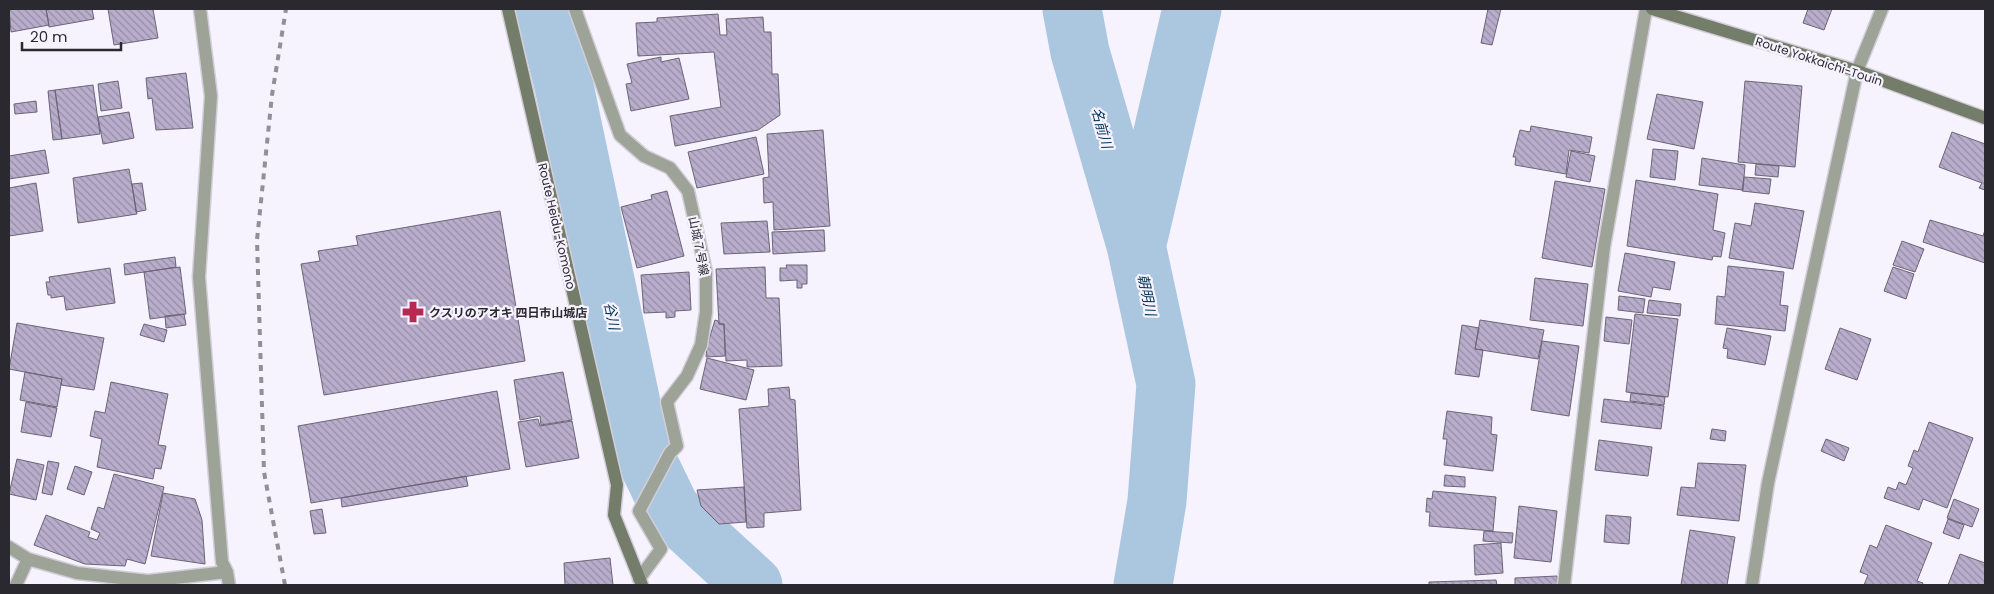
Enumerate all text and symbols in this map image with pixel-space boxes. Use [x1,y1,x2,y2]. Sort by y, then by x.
scale bar [22,20,121,52]
text: 20 m [30,26,68,47]
street label: Route Yokkaichi-Touin [1753,32,1885,90]
water label: 名前川 [1087,105,1118,153]
street label: Route Heidu-Komono [534,161,580,291]
street label: 山城７号線 [685,215,713,277]
water label: 朝明川 [1133,272,1162,320]
pharmacy icon: クスリのアオキ 四日市山城店 [400,299,426,325]
water label: 谷川 [599,300,625,334]
place label: クスリのアオキ 四日市山城店 [429,304,587,321]

